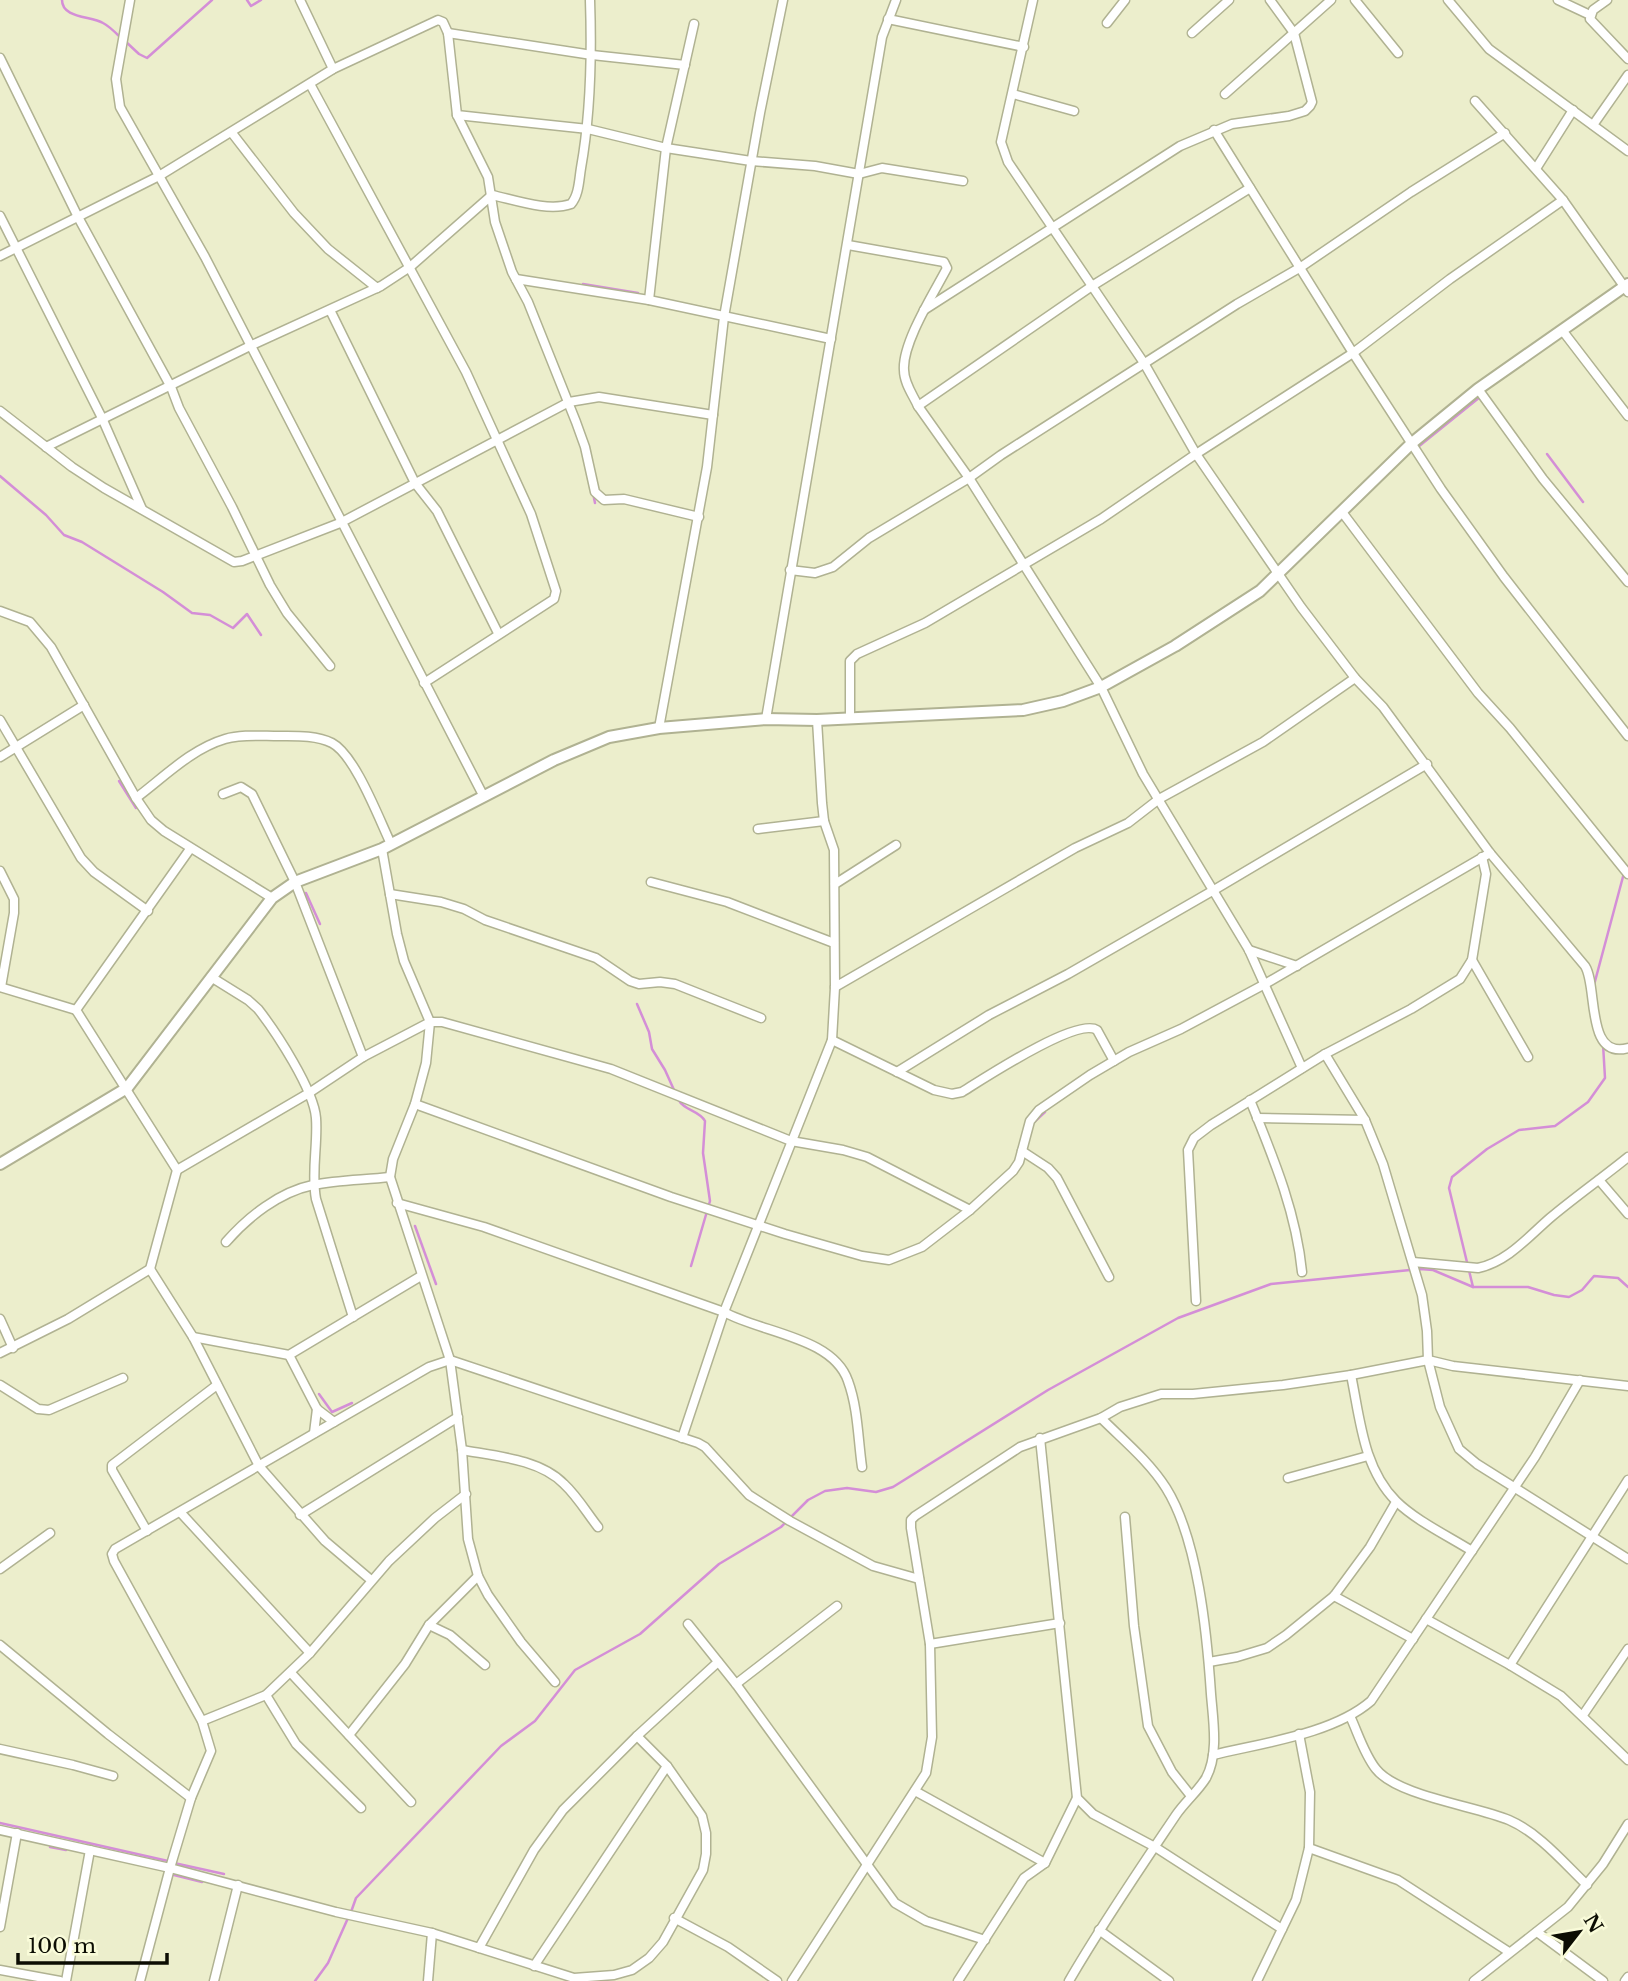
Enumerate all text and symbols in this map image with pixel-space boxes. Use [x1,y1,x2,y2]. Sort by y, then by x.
north arrow [1544,1897,1614,1967]
text: N [1579,1910,1608,1937]
scale bar [18,1922,166,1966]
text: 100 m [28,1933,96,1959]

